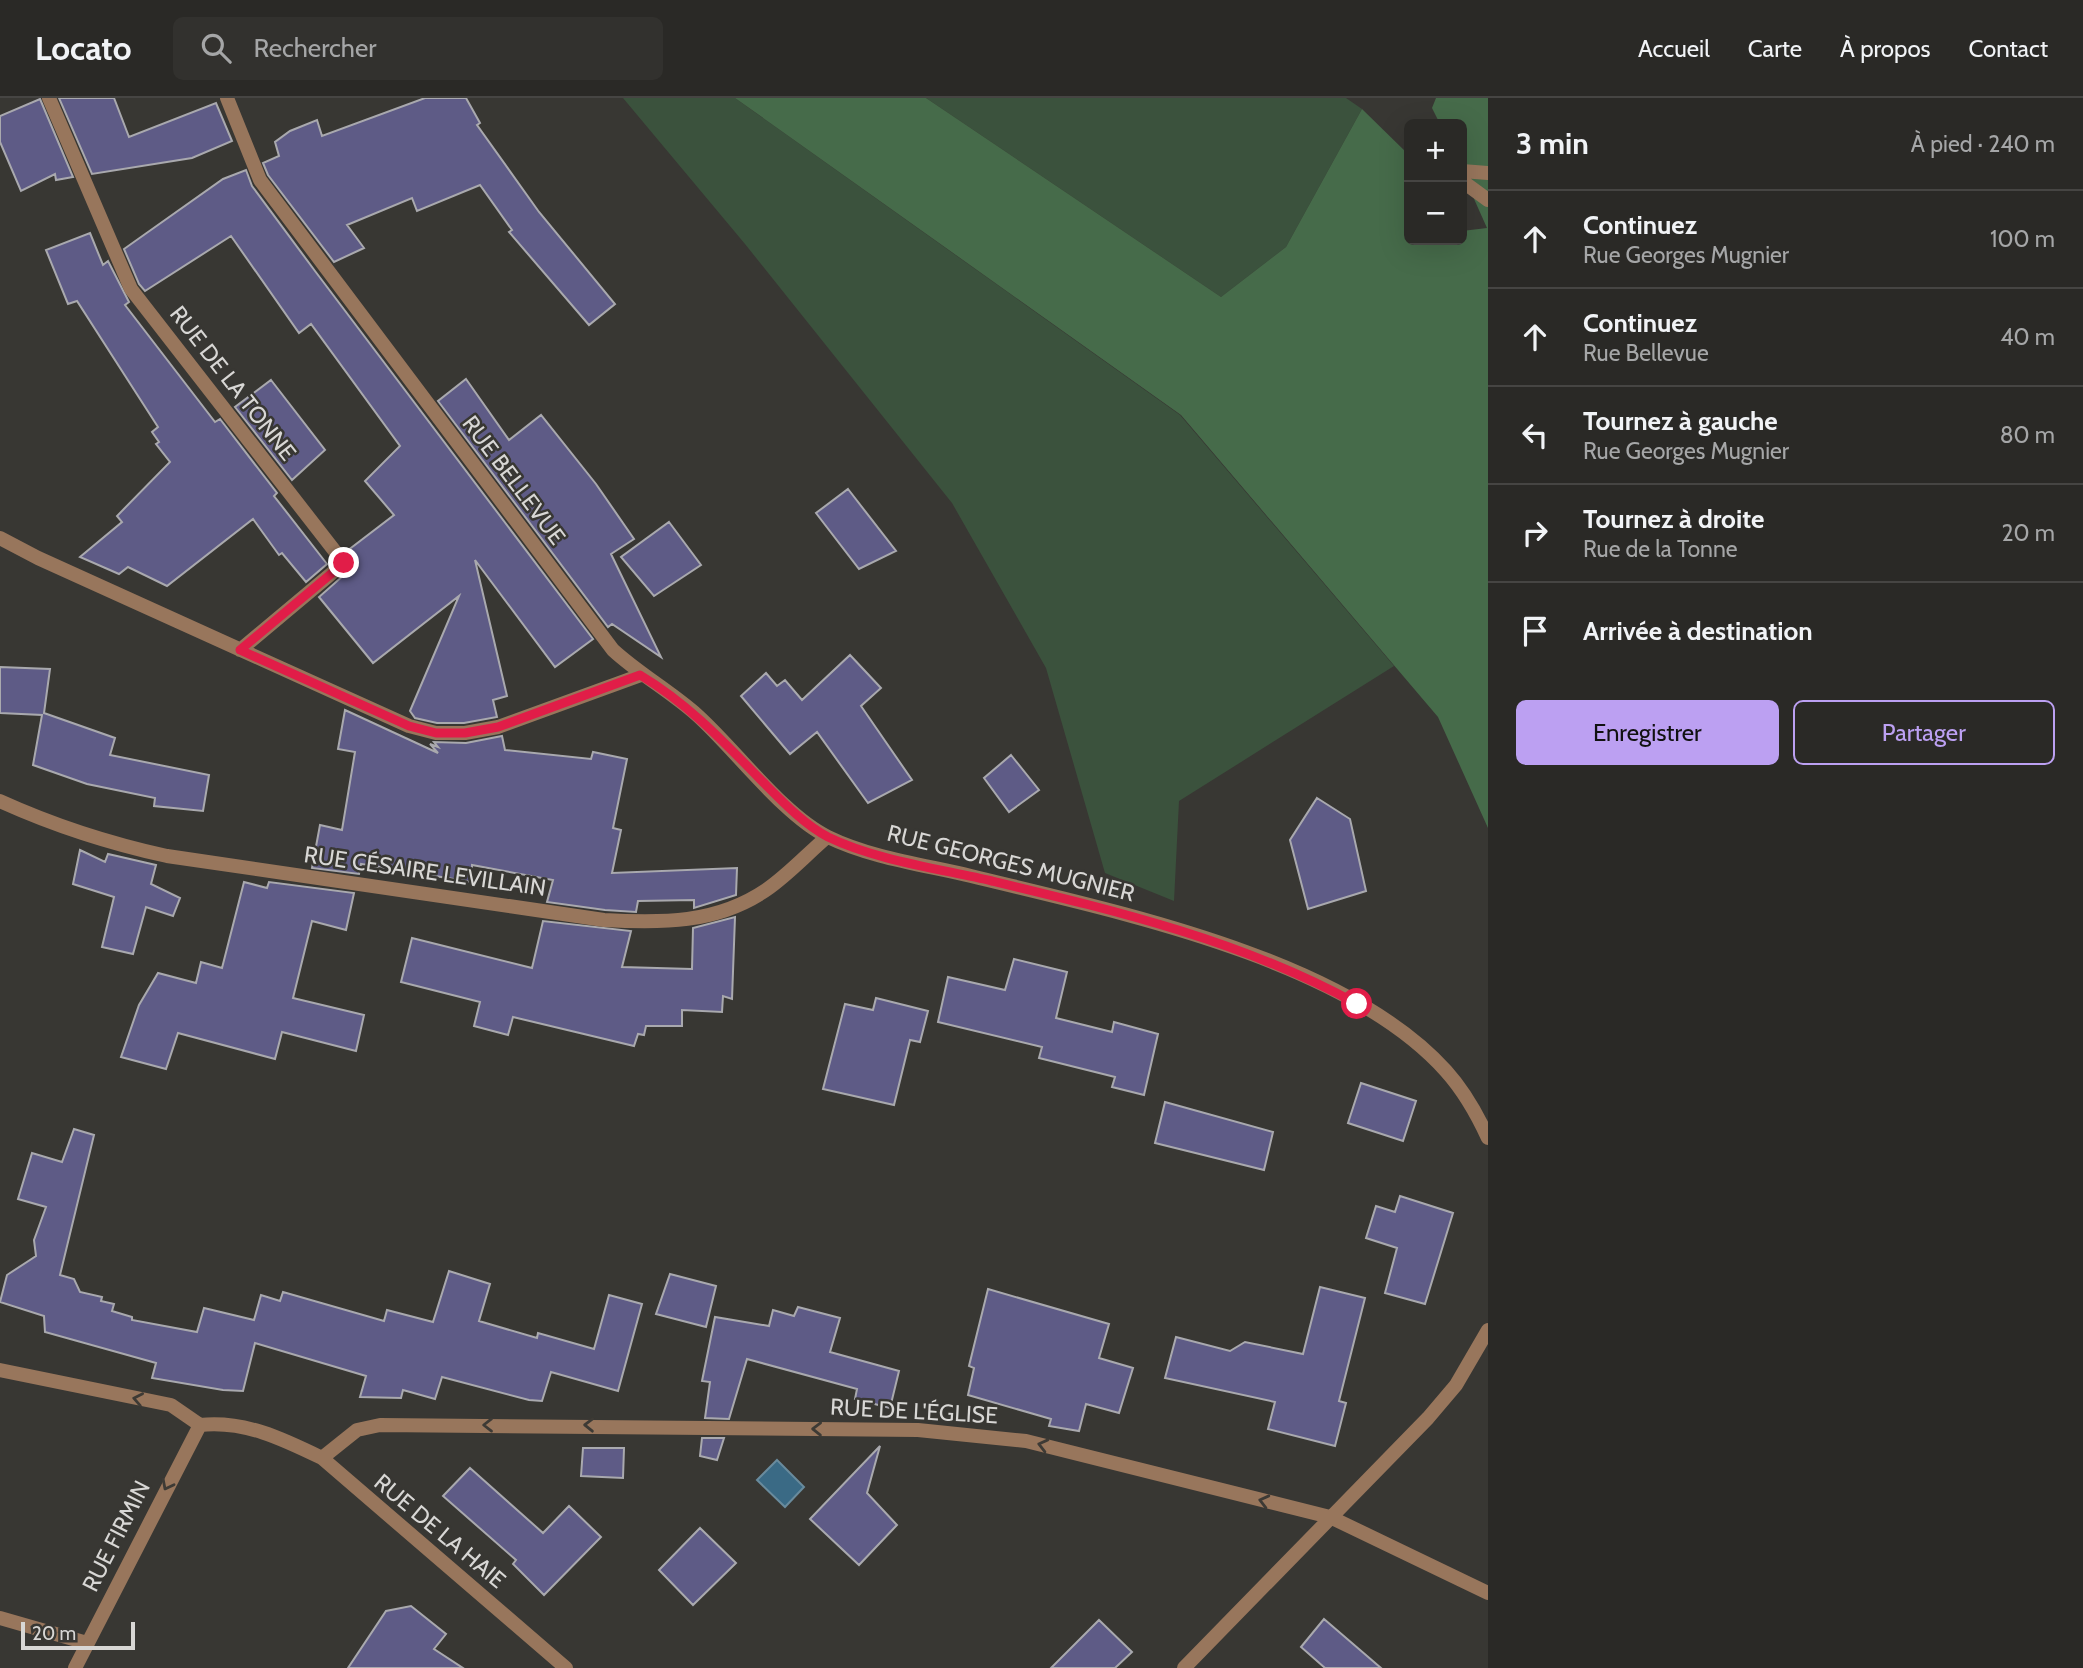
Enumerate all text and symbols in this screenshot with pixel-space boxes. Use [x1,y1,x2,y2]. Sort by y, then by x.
search box [173,17,663,80]
text: Locato [35,28,131,68]
icon: search [197,29,235,67]
text: Rechercher [253,32,376,64]
text: Accueil [1638,34,1710,63]
text: Carte [1748,34,1802,63]
text: À propos [1840,34,1931,63]
text: Contact [1969,34,2048,63]
map controls [1404,119,1467,245]
button: + [1404,119,1467,182]
text: 3 min [1516,125,1589,162]
text: À pied · 240 m [1911,130,2055,158]
button: − [1404,182,1467,245]
text: Continuez [1583,209,1697,241]
icon: ahead [1516,220,1554,258]
text: 100 m [1990,225,2055,253]
text: Rue Georges Mugnier [1583,241,1789,269]
street label: RUE DE LA TONNE [164,300,302,466]
text: Continuez [1583,307,1697,339]
icon: ahead [1516,318,1554,356]
text: 40 m [2000,323,2055,351]
text: Rue Bellevue [1583,339,1709,367]
text: Tournez à gauche [1583,405,1778,437]
street label: RUE BELLEVUE [456,410,572,550]
icon: left [1516,416,1554,454]
text: 80 m [2000,421,2055,449]
text: Rue Georges Mugnier [1583,437,1789,465]
text: Tournez à droite [1583,503,1765,535]
icon: right [1516,514,1554,552]
text: 20 m [2002,519,2055,547]
text: Rue de la Tonne [1583,535,1738,563]
route end [328,547,359,578]
icon: arrive [1516,612,1554,650]
text: Arrivée à destination [1583,615,1813,647]
button: Enregistrer [1516,700,1779,765]
button: Partager [1793,700,2055,765]
street label: RUE GEORGES MUGNIER [884,819,1138,907]
street label: RUE CÉSAIRE LEVILLAIN [302,839,548,902]
route start [1341,988,1372,1019]
one-way arrow [132,1392,144,1407]
street label: RUE DE L'ÉGLISE [829,1392,999,1429]
one-way arrow [482,1417,493,1433]
one-way arrow [583,1417,594,1433]
one-way arrow [811,1421,822,1436]
one-way arrow [1037,1439,1049,1454]
street label: RUE DE LA HAIE [369,1468,511,1594]
street label: RUE FIRMIN [76,1476,156,1596]
one-way arrow [161,1478,175,1490]
one-way arrow [1258,1494,1270,1509]
scale bar [21,1619,135,1651]
text: 20 m [32,1622,76,1645]

